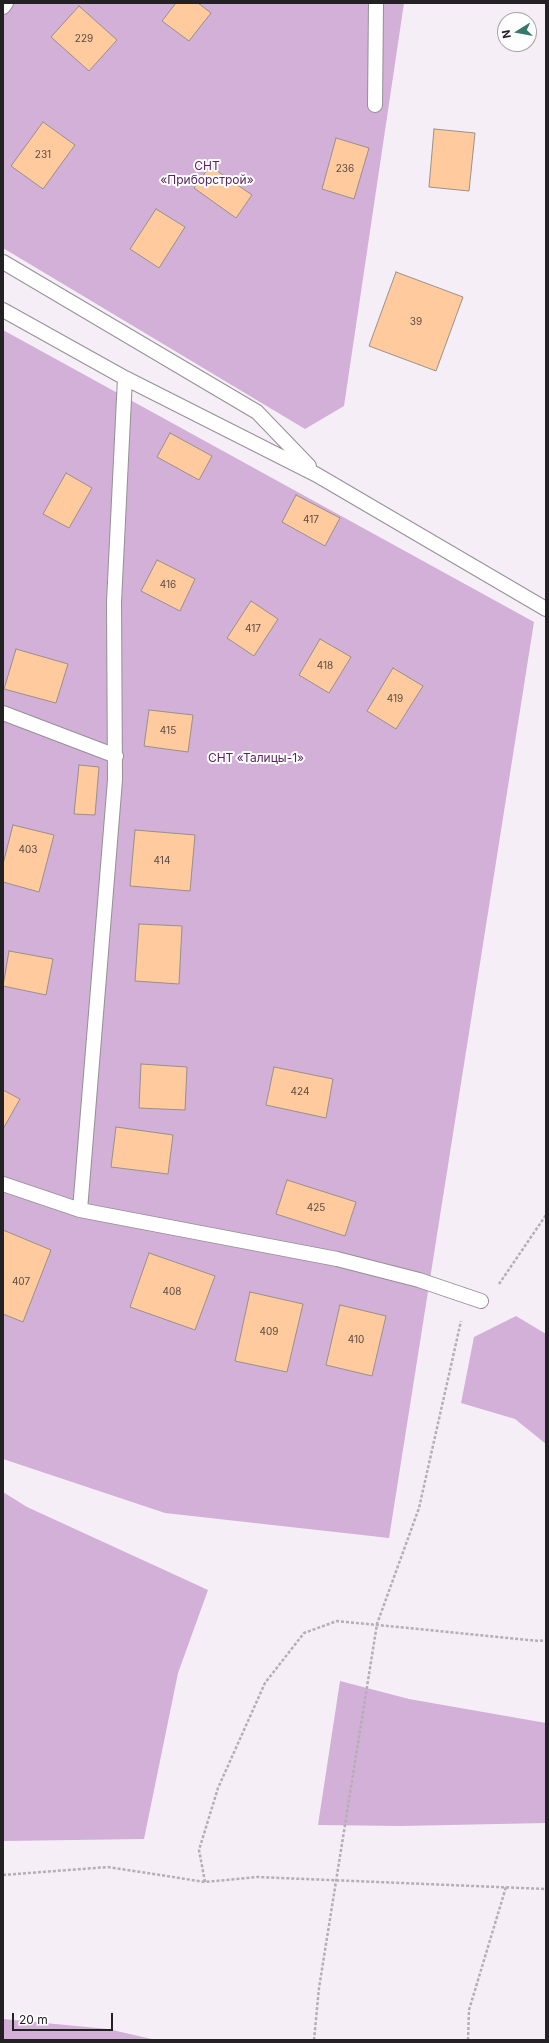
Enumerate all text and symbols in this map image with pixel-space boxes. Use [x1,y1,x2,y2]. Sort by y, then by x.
north arrow [497,12,537,52]
text: N [499,29,514,40]
house number: 229 [75,33,93,45]
house number: 231 [35,149,51,161]
park label: СНТ «Приборстрой» [160,159,254,187]
house number: 236 [336,163,354,175]
house number: 39 [410,316,422,328]
house number: 417 [303,514,319,526]
house number: 416 [160,579,176,591]
house number: 417 [245,623,261,635]
house number: 418 [317,660,333,672]
house number: 419 [387,693,403,705]
house number: 415 [160,725,176,737]
park label: СНТ «Талицы-1» [208,751,304,765]
house number: 403 [19,844,37,856]
house number: 414 [154,855,170,867]
house number: 424 [291,1086,309,1098]
house number: 425 [307,1202,325,1214]
house number: 407 [12,1276,30,1288]
house number: 408 [163,1286,181,1298]
house number: 409 [260,1326,278,1338]
house number: 410 [348,1334,364,1346]
scale bar [14,2005,115,2031]
text: 20 m [19,2012,48,2027]

